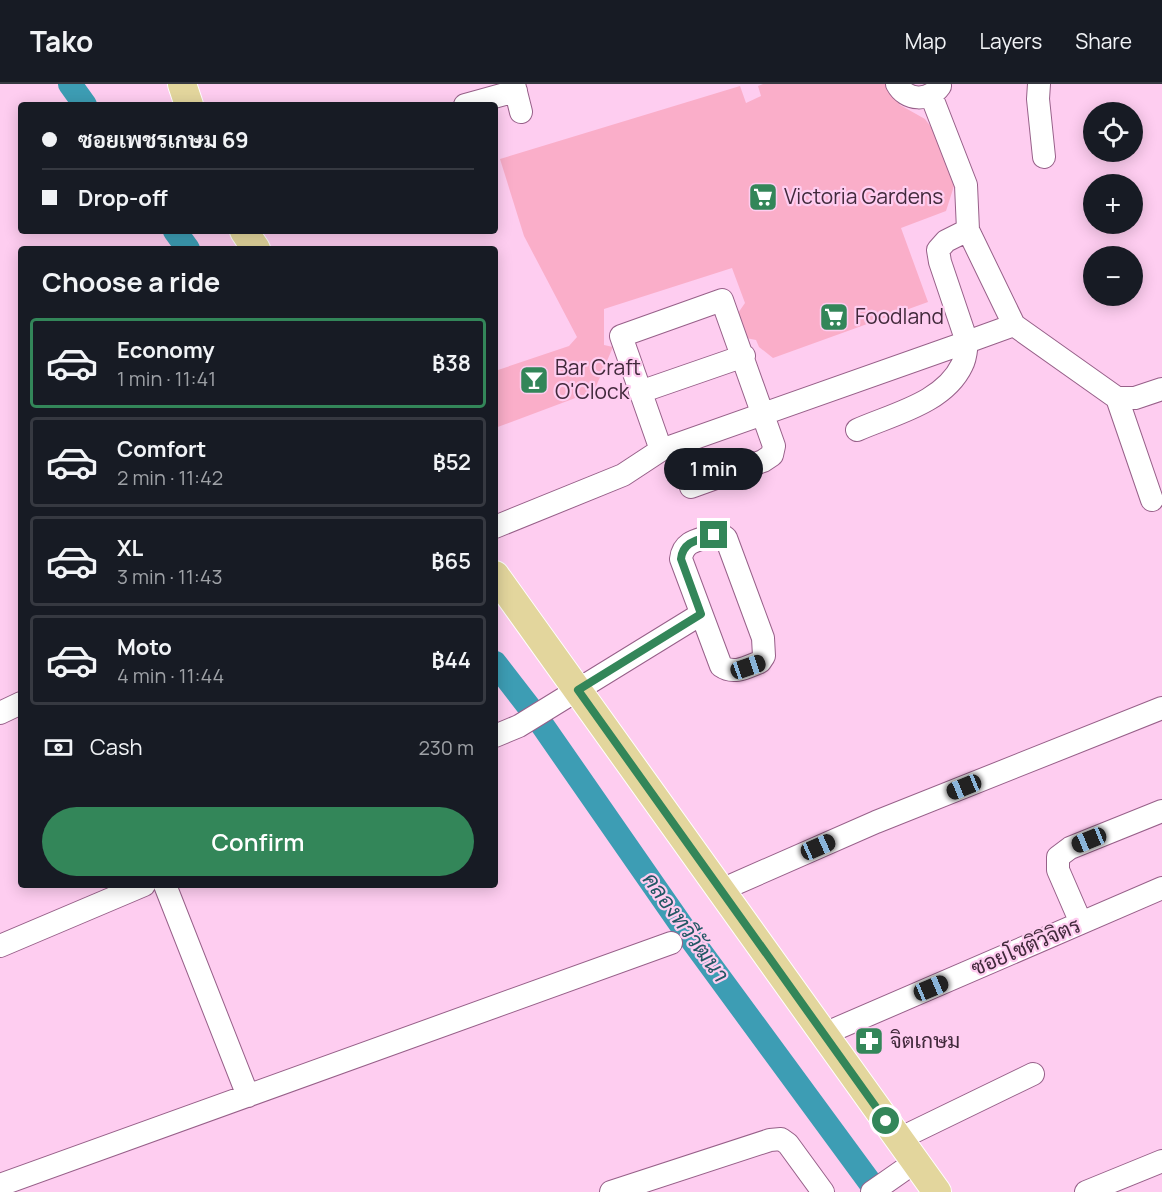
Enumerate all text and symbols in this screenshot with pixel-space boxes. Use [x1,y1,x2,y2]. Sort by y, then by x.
text: Tako [30,22,93,60]
text: Map [905,27,946,55]
text: Layers [979,27,1042,55]
text: Share [1075,27,1132,55]
map controls [1083,102,1143,306]
button: locate [1083,102,1143,162]
text: ซอยเพชรเกษม 69 [78,125,249,155]
button: + [1083,174,1143,234]
supermarket icon: Victoria Gardens [747,181,779,213]
place label: Victoria Gardens [784,182,943,210]
text: Drop-off [78,183,168,213]
button: − [1083,246,1143,306]
text: Choose a ride [42,263,220,300]
supermarket icon: Foodland [818,301,850,333]
place label: Foodland [855,302,944,330]
text: Economy [117,335,215,365]
icon: car [45,336,99,390]
text: ฿38 [432,348,471,378]
place label: Bar Craft O'Clock [555,353,641,405]
bar icon: Bar Craft O'Clock [518,364,550,396]
text: 1 min · 11:41 [117,365,216,392]
text: Comfort [117,434,206,464]
icon: car [45,435,99,489]
text: ฿52 [433,447,471,477]
callout: 1 min [664,448,764,490]
text: 1 min [690,455,737,482]
text: 2 min · 11:42 [117,464,223,491]
route end [700,521,727,548]
text: XL [117,533,143,563]
icon: car [45,534,99,588]
text: ฿65 [431,546,471,576]
text: 3 min · 11:43 [117,563,223,590]
text: Moto [117,632,172,662]
icon: car [45,633,99,687]
text: ฿44 [431,645,471,675]
car [728,653,768,681]
text: 4 min · 11:44 [117,662,224,689]
icon: cash [42,731,75,764]
text: Cash [90,732,143,762]
text: 230 m [418,734,474,761]
car [944,772,984,802]
button: Confirm [42,807,474,876]
car [1069,825,1109,855]
car [798,831,838,863]
water label: คลองทวีวัฒนา [636,866,736,988]
street label: ซอยโชติวิจิตร [967,911,1084,982]
car [911,973,951,1003]
pharmacy icon: จิตเกษม [853,1025,885,1057]
place label: จิตเกษม [890,1026,960,1054]
route start [872,1107,899,1134]

